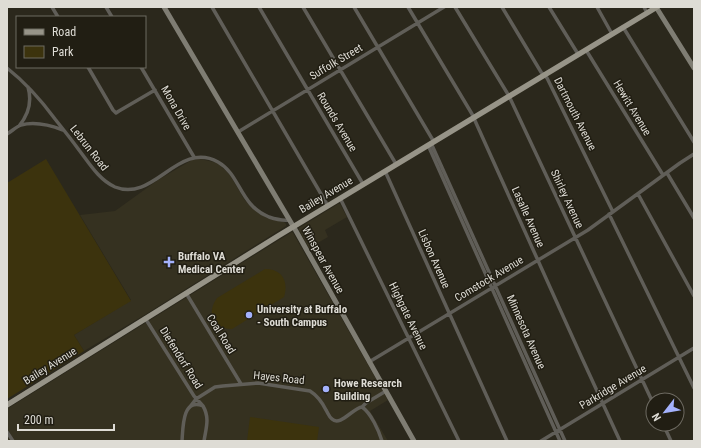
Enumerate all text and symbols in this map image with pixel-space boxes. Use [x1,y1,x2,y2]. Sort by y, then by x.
legend [16,16,146,68]
text: Road [52,25,76,39]
street label: Suffolk Street [307,41,365,83]
text: Park [52,45,74,59]
street label: Dartmouth Avenue [551,75,599,153]
street label: Hewitt Avenue [610,78,654,138]
street label: Mona Drive [158,84,194,132]
street label: Rounds Avenue [314,90,360,154]
street label: Lebrun Road [67,123,111,173]
street label: Shirley Avenue [548,168,586,230]
street label: Bailey Avenue [297,174,355,216]
street label: Lasalle Avenue [509,185,547,249]
street label: Winspear Avenue [299,224,347,296]
street label: Lisbon Avenue [415,227,453,291]
place label: Buffalo VA Medical Center [178,250,245,276]
street label: Comstock Avenue [452,253,526,305]
marker: Buffalo VA Medical Center [163,256,175,268]
street label: Highgate Avenue [386,280,430,352]
street label: Minnesota Avenue [504,293,548,371]
place label: University at Buffalo - South Campus [257,303,348,329]
marker: University at Buffalo - South Campus [244,310,254,320]
street label: Coal Road [204,312,238,356]
street label: Diefendorf Road [157,325,205,391]
street label: Bailey Avenue [21,345,79,387]
street label: Parkridge Avenue [577,362,649,412]
street label: Hayes Road [253,369,305,387]
place label: Howe Research Building [334,377,402,403]
marker: Howe Research Building [321,384,331,394]
north arrow [645,392,685,432]
scale bar [18,406,114,432]
text: N [649,410,664,423]
text: 200 m [24,413,54,427]

